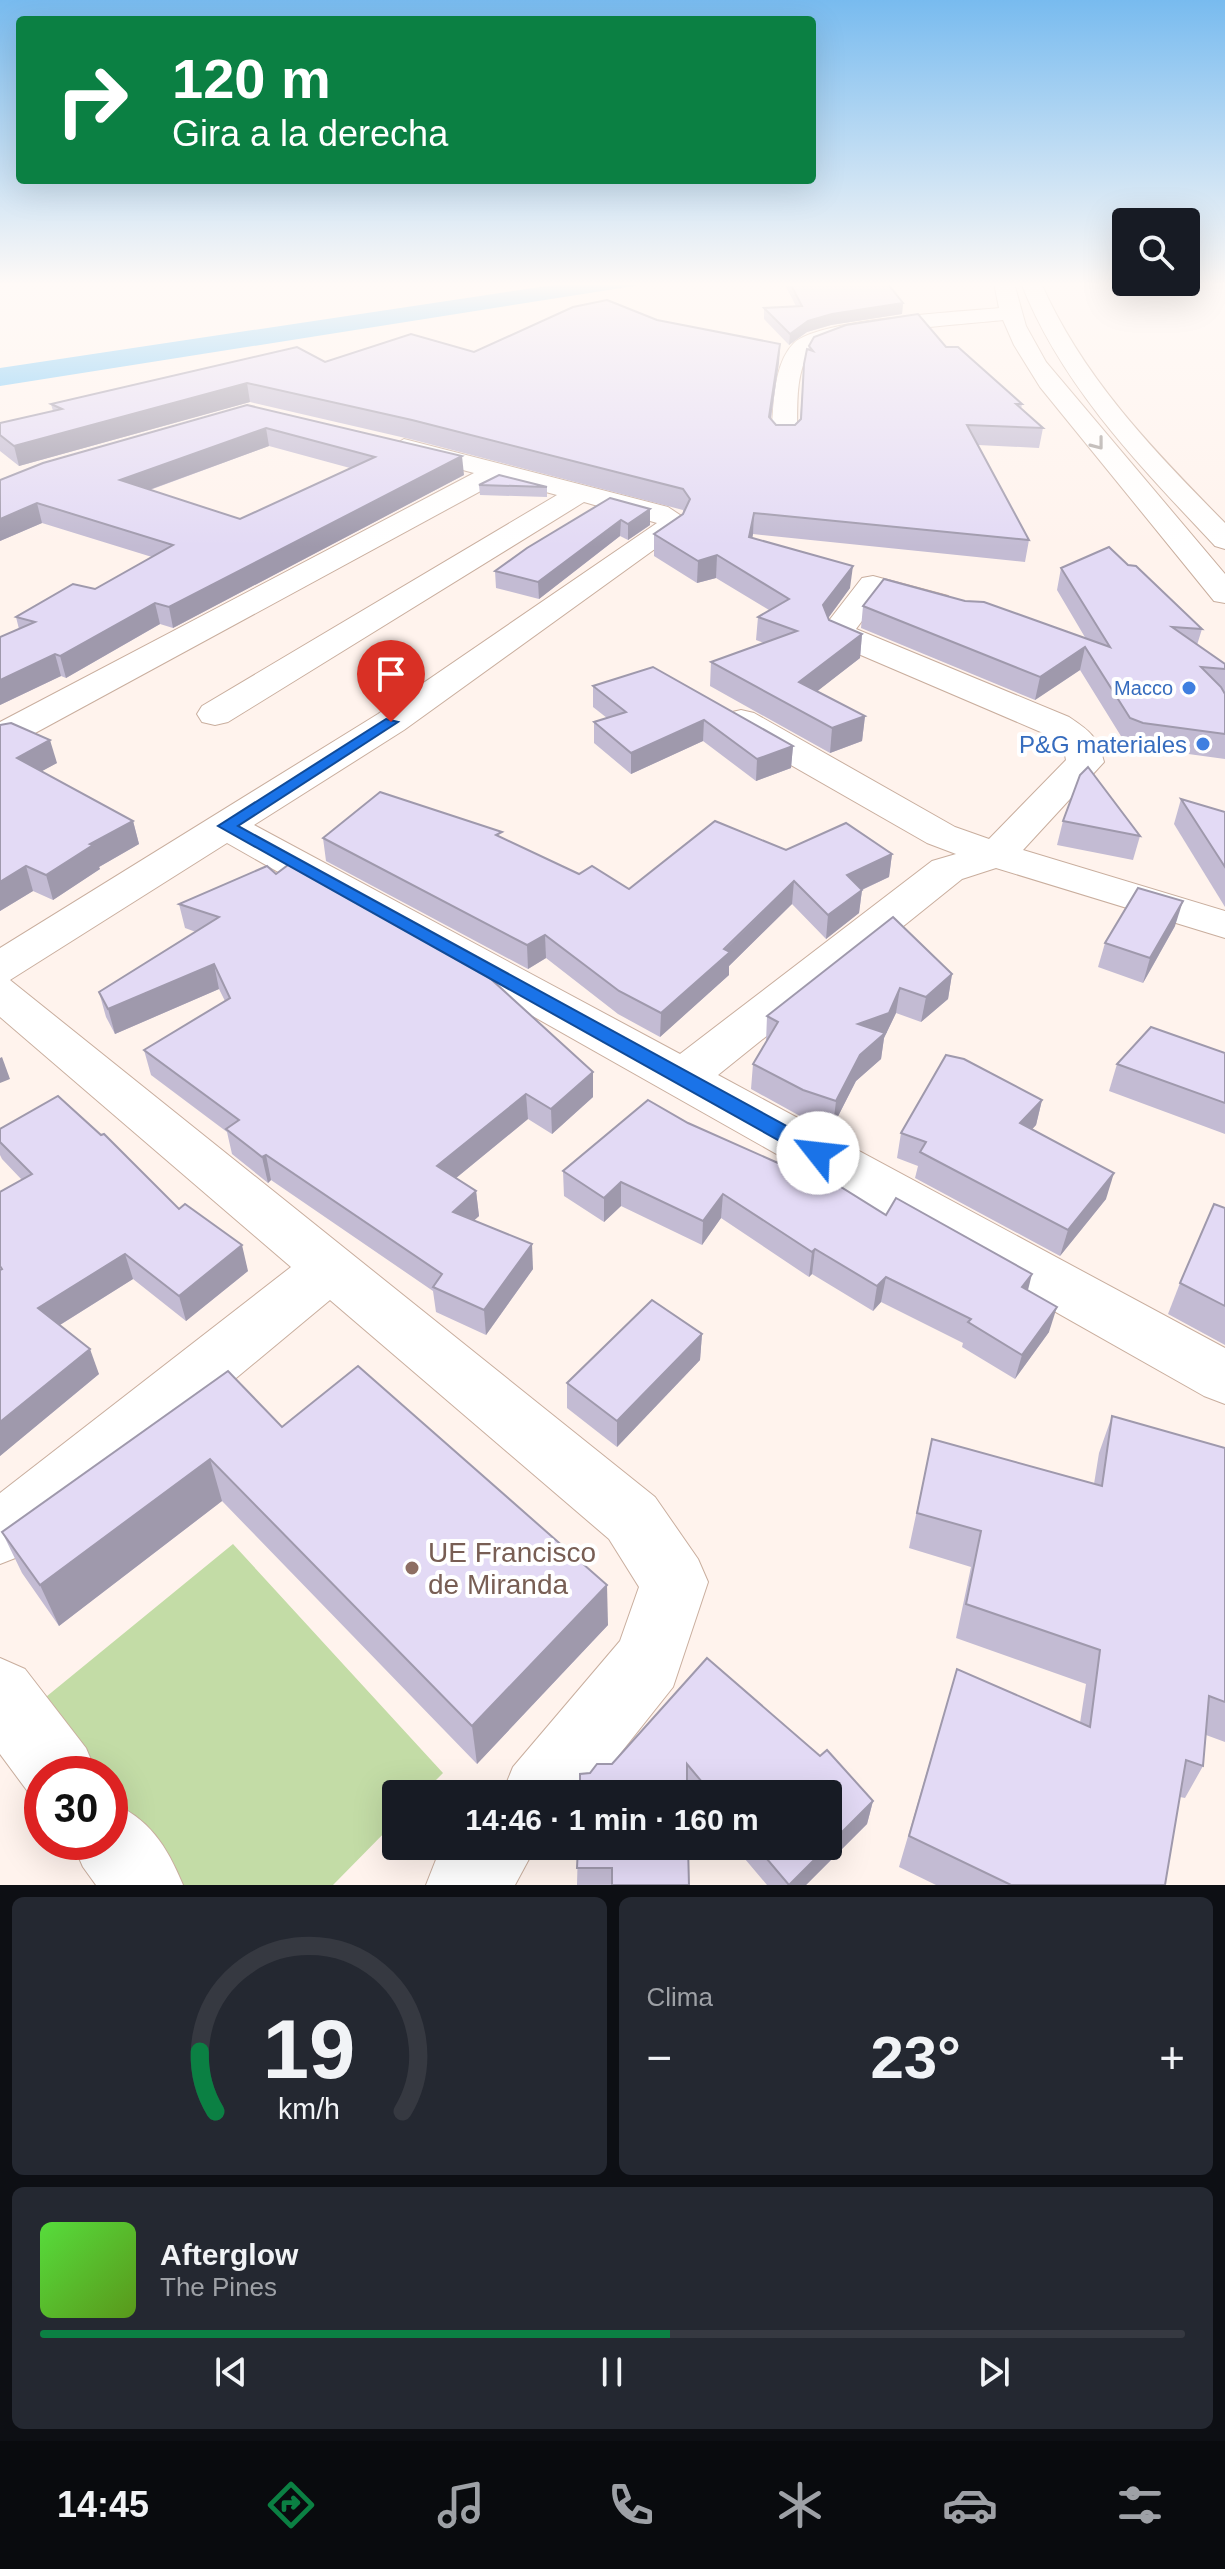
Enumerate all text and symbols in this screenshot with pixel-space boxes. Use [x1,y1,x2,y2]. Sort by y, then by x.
text: 120 m [172,47,331,110]
icon: right [40,48,144,152]
text: Gira a la derecha [172,113,448,154]
map controls [1112,208,1200,296]
button: search [1112,208,1200,296]
one-way arrow [1089,435,1103,450]
pin [357,640,425,722]
icon: arrive [369,652,413,696]
place label: Macco [1114,677,1173,699]
marker: Macco [1180,679,1198,697]
place label: P&G materiales [1019,731,1187,758]
marker: P&G materiales [1194,735,1212,753]
position arrow [776,1111,860,1195]
place label: UE Francisco de Miranda [428,1537,596,1600]
marker: UE Francisco de Miranda [403,1559,421,1577]
speed limit sign: 30 [24,1756,128,1860]
text: 14:46 · 1 min · 160 m [465,1803,759,1836]
text: Clima [647,1982,713,2012]
text: 19 [263,2003,356,2096]
text: 23° [870,2024,961,2091]
text: − [647,2033,672,2082]
text: + [1159,2033,1185,2082]
text: km/h [278,2093,340,2125]
text: Afterglow [160,2238,298,2271]
text: The Pines [160,2272,277,2302]
icon: previous [209,2350,253,2394]
icon: pause [590,2350,634,2394]
icon: next [972,2350,1016,2394]
icon: directions [263,2477,319,2533]
icon: music [433,2477,489,2533]
icon: phone [603,2477,659,2533]
icon: climate [772,2477,828,2533]
icon: car [942,2477,998,2533]
icon: filters [1112,2477,1168,2533]
text: 14:45 [57,2484,149,2525]

